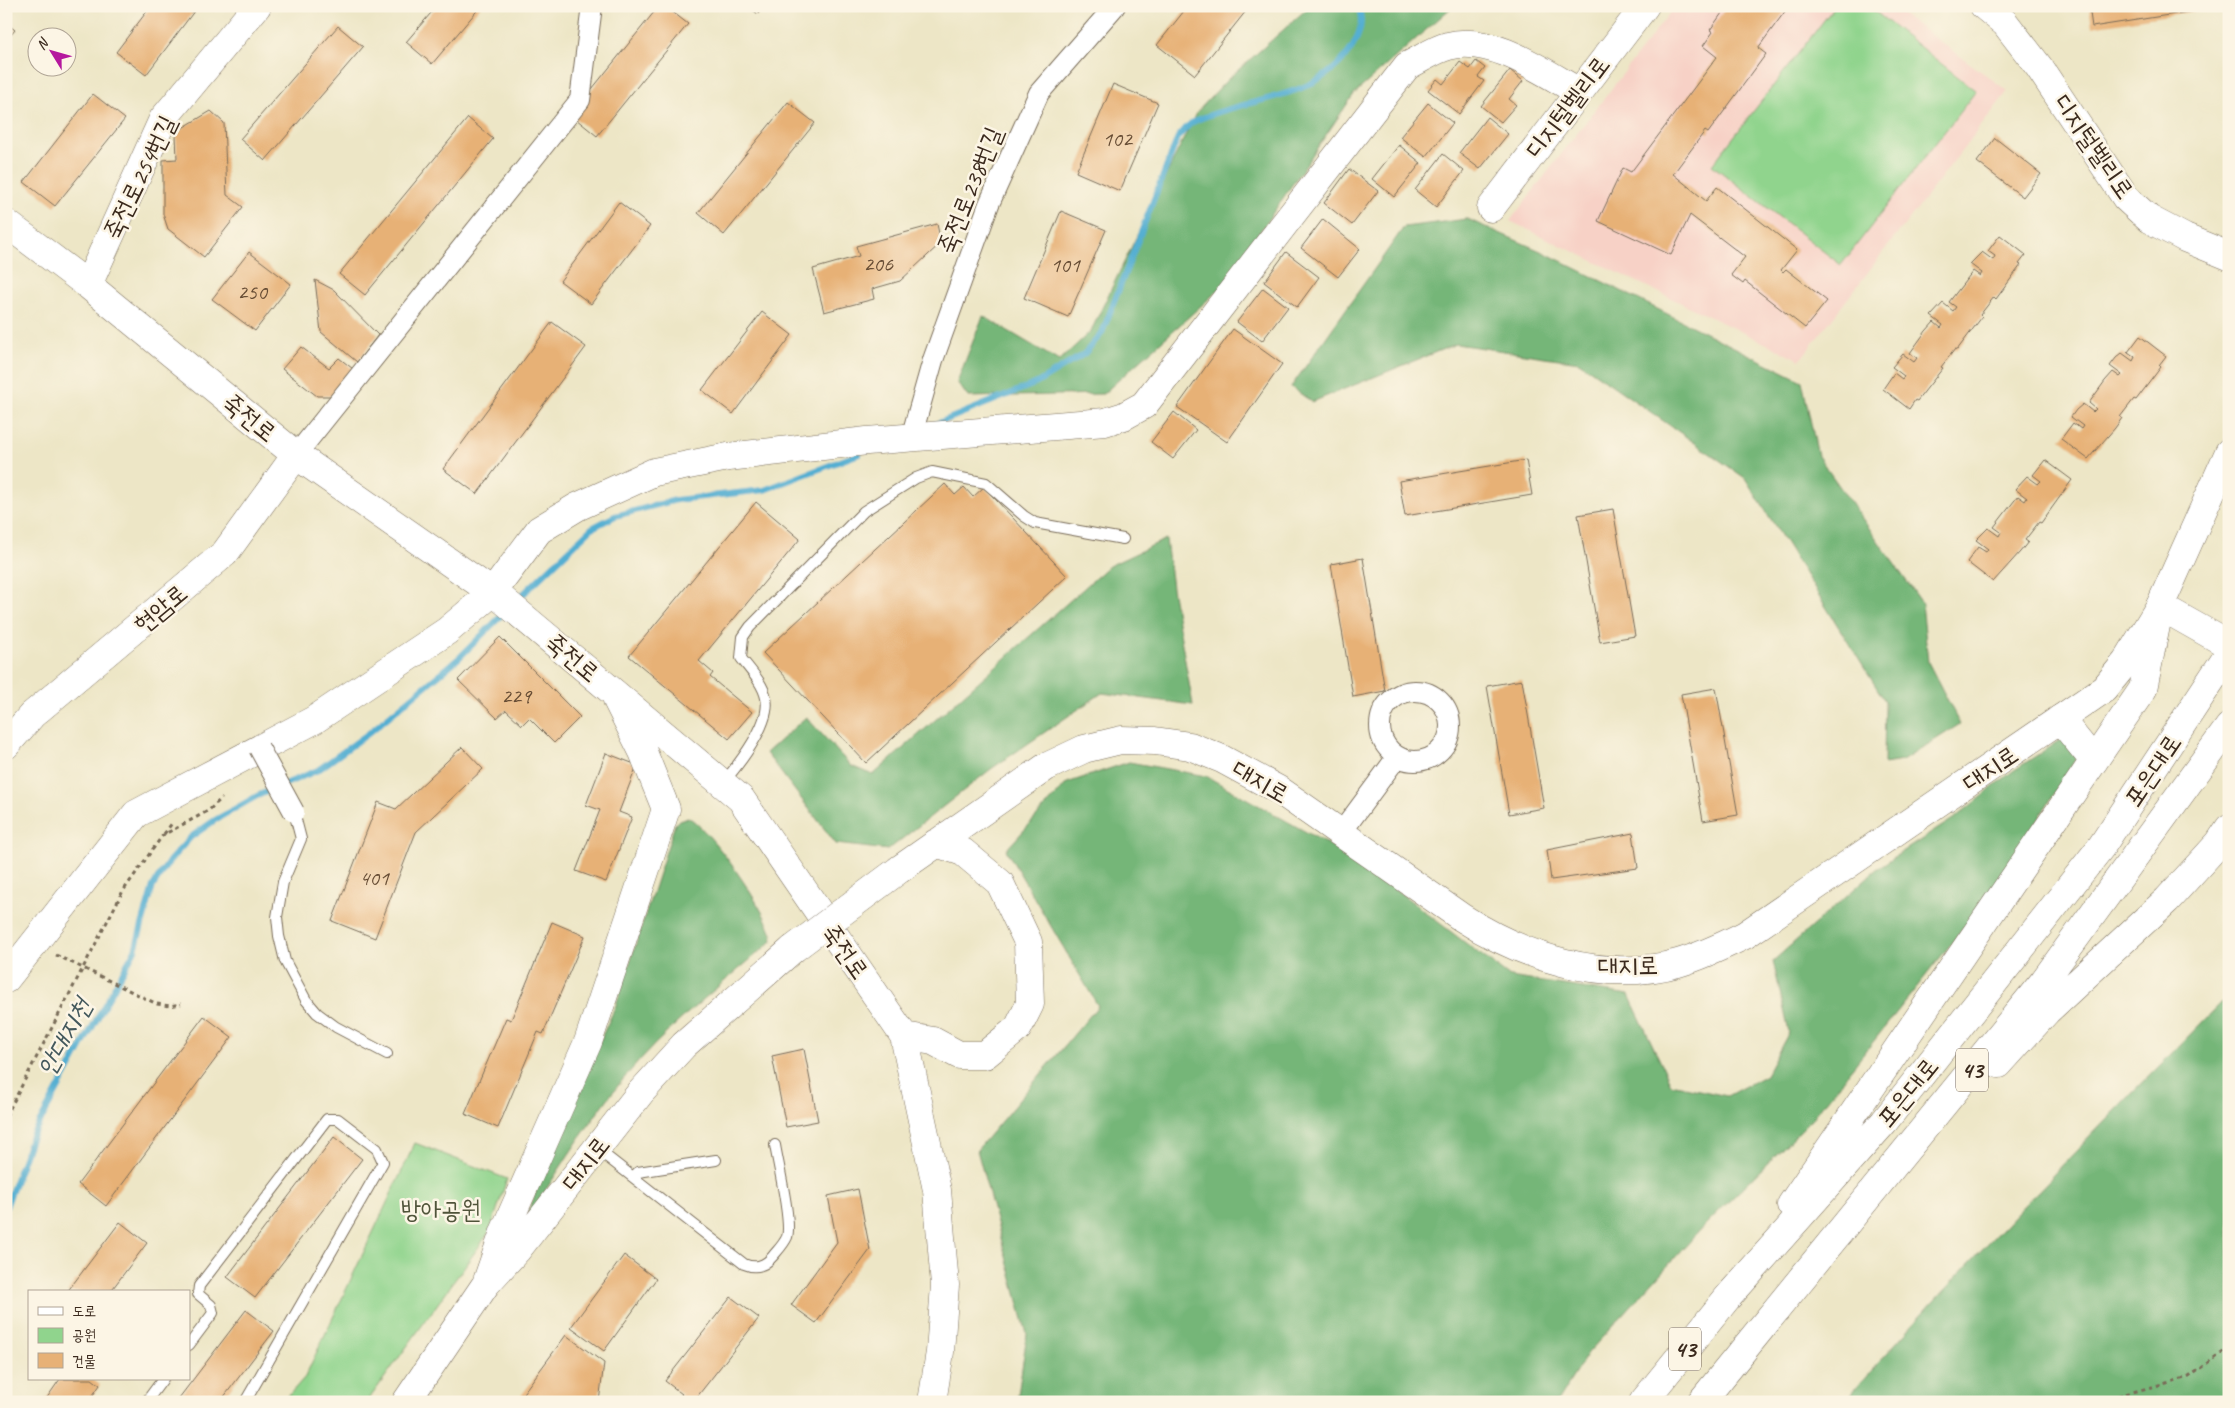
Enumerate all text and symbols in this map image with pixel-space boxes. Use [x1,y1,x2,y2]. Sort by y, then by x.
north arrow [28,28,78,78]
text: N [33,34,53,53]
street label: 디지털벨리로 [1519,50,1617,165]
street label: 디지털벨리로 [2045,88,2141,205]
street label: 죽전로254번길 [96,110,184,245]
street label: 죽전로238번길 [930,122,1010,259]
house number: 102 [1102,125,1134,153]
house number: 206 [863,250,894,278]
house number: 101 [1050,251,1081,279]
house number: 250 [237,278,269,306]
street label: 죽전로 [216,386,283,449]
street label: 현암로 [127,577,194,640]
street label: 죽전로 [539,626,606,689]
house number: 229 [501,682,533,710]
street label: 포은대로 [2117,728,2189,813]
street label: 대지로 [1957,739,2025,799]
street label: 대지로 [1226,753,1295,811]
house number: 401 [359,864,390,892]
street label: 죽전로 [815,918,876,985]
street label: 대지로 [1598,949,1658,983]
water label: 안대지천 [30,990,101,1082]
road number: 43 [1956,1048,1988,1092]
street label: 포은대로 [1870,1051,1946,1134]
street label: 대지로 [555,1130,617,1197]
park label: 방아공원 [401,1194,481,1226]
legend [28,1290,190,1380]
text: 도로 [72,1302,96,1321]
text: 공원 [72,1326,96,1345]
road number: 43 [1669,1328,1701,1370]
text: 건물 [72,1352,96,1371]

